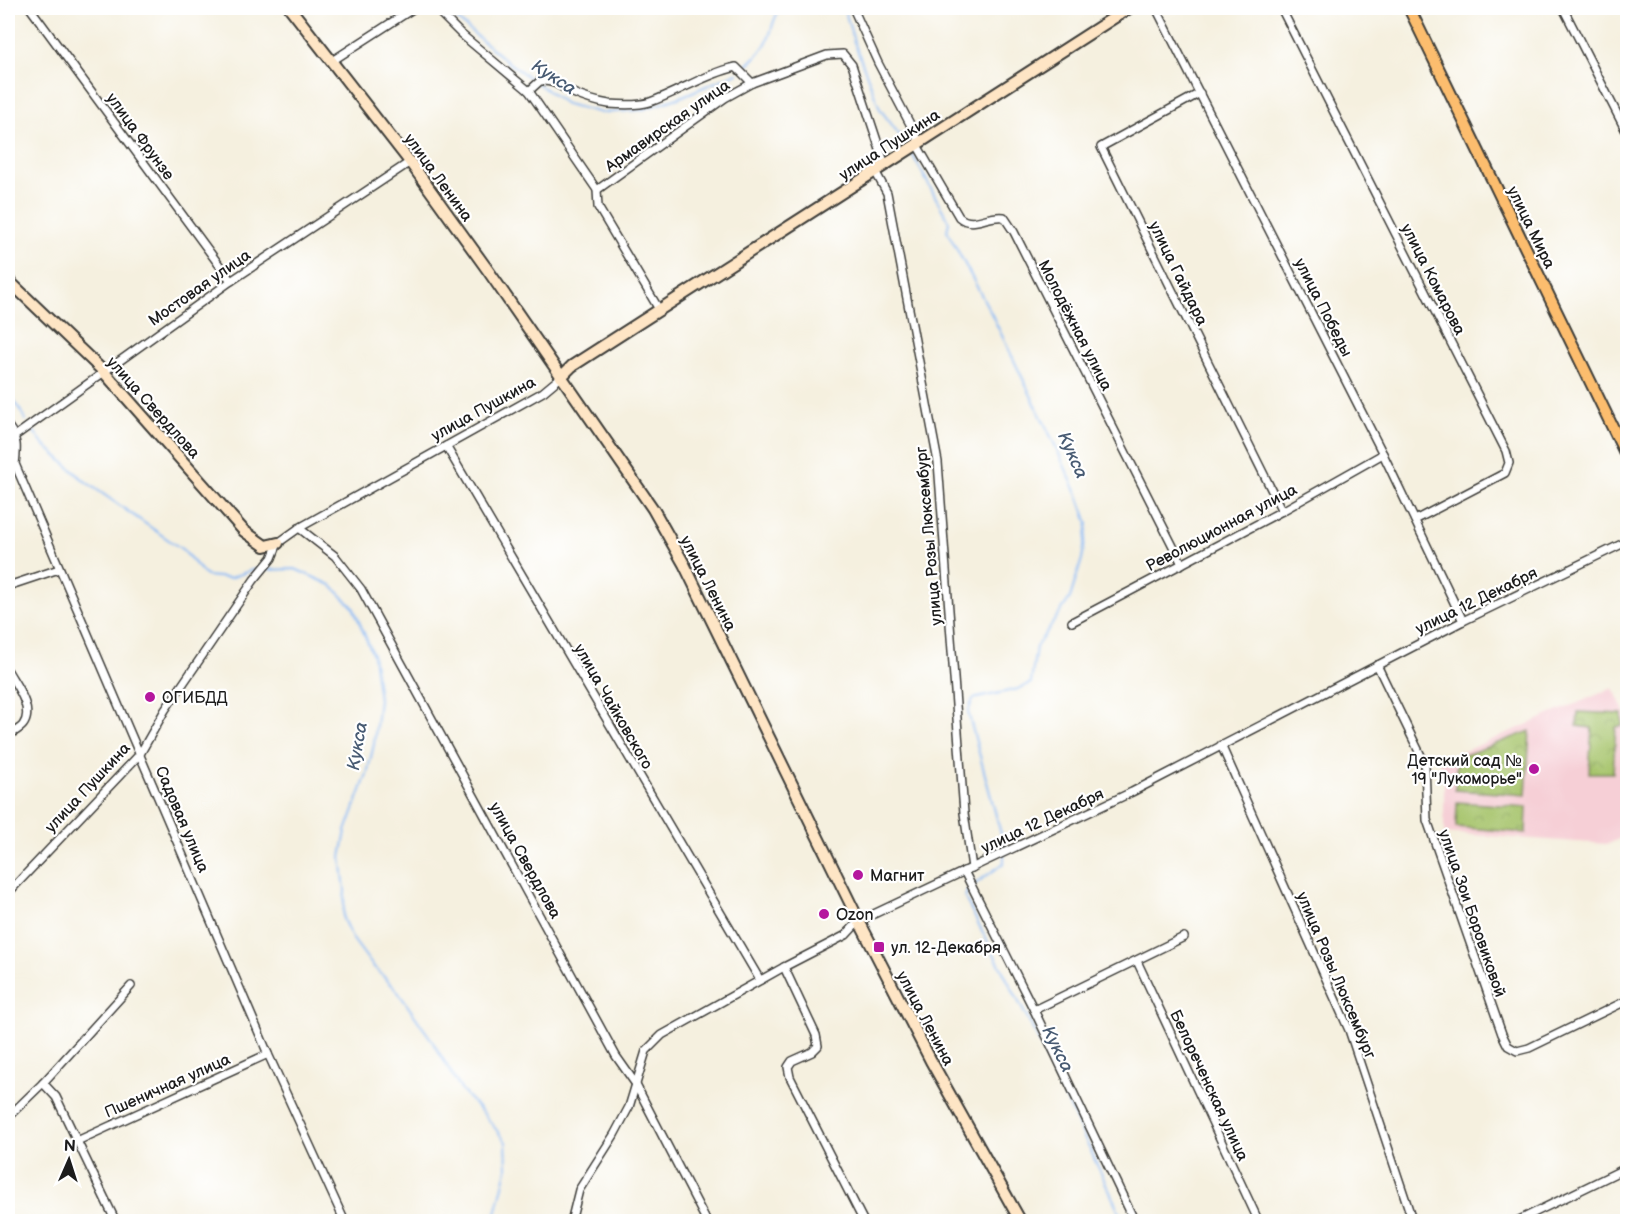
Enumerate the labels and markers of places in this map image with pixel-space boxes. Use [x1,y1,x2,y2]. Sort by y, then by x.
place label: ОГИБДД [162,689,228,708]
marker: ОГИБДД [143,690,157,704]
place label: Детский сад № 19 "Лукоморье" [1407,752,1522,789]
marker: Детский сад № 19 "Лукоморье" [1527,762,1541,776]
place label: Магнит [870,867,925,886]
marker: Магнит [851,868,865,882]
place label: Ozon [836,906,874,925]
marker: Ozon [817,907,831,921]
place label: ул. 12-Декабря [891,939,1001,958]
marker: ул. 12-Декабря [872,940,886,954]

